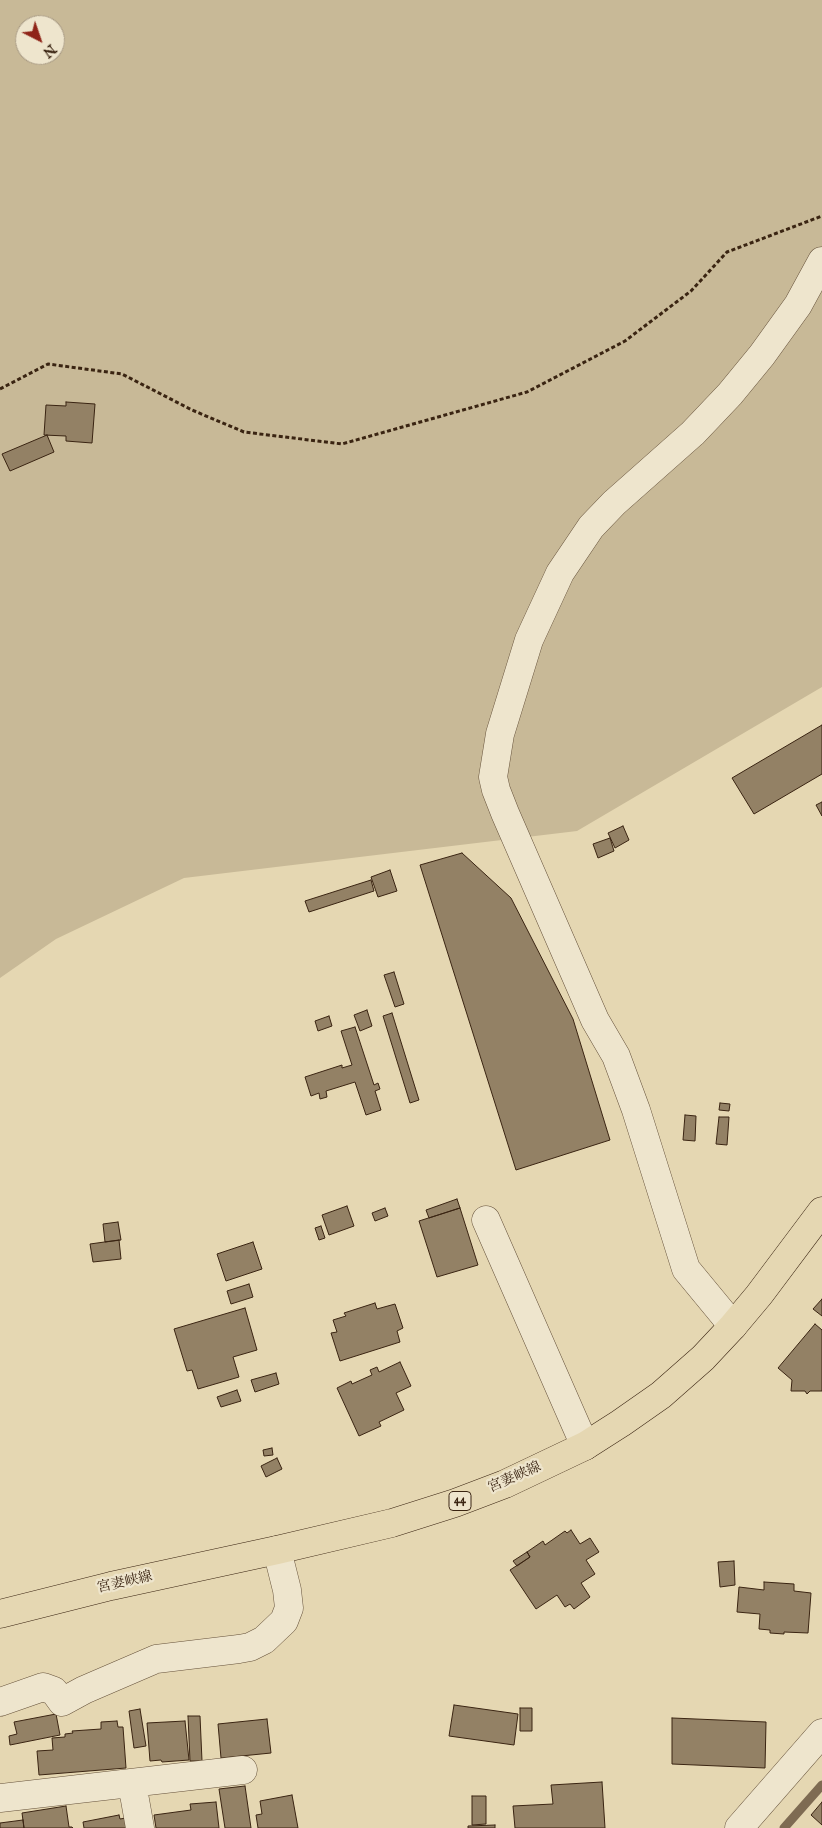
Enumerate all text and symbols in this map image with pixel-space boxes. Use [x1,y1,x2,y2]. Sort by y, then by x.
north arrow [15,15,65,65]
text: N [39,40,60,61]
street label: 宮妻峡線 [486,1459,544,1497]
road number: 44 [449,1492,471,1510]
street label: 宮妻峡線 [96,1569,154,1597]

